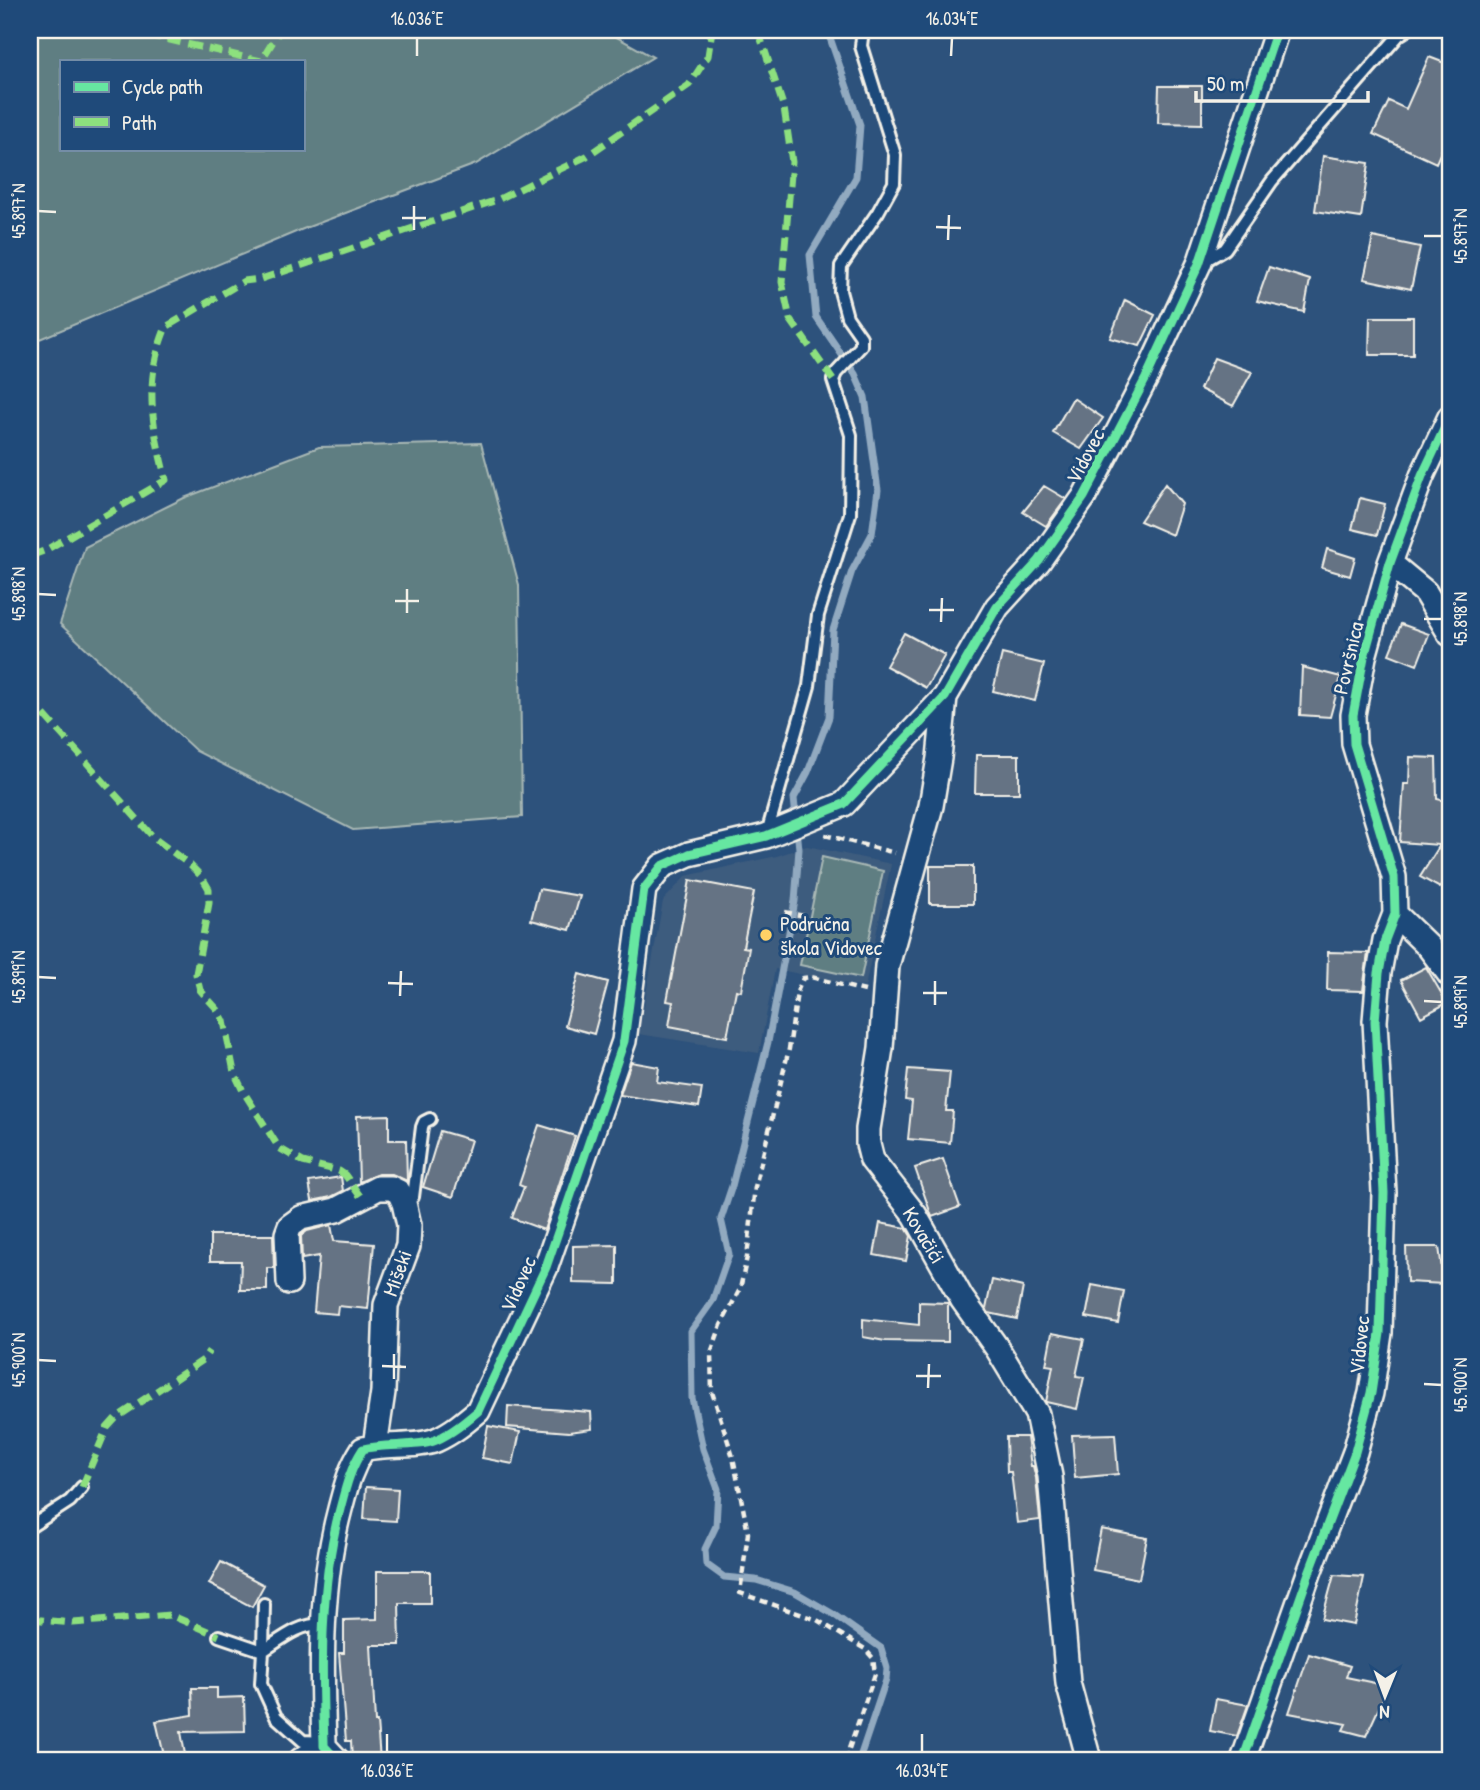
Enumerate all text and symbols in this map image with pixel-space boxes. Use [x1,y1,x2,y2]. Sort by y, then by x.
text: 16.036°E [390,6,444,31]
text: 16.034°E [926,6,978,31]
legend [60,60,304,150]
scale bar [1196,60,1368,104]
text: 50 m [1207,69,1244,98]
text: Cycle path [122,72,203,101]
text: Path [122,108,157,137]
text: 45.897°N [6,183,31,239]
text: 45.897°N [1448,208,1473,264]
street label: Vidovec [1059,423,1112,488]
text: 45.898°N [6,567,31,621]
text: 45.898°N [1448,592,1473,646]
street label: Površnica [1326,619,1370,697]
place label: Područna škola Vidovec [780,909,883,962]
marker: Područna škola Vidovec [758,927,774,943]
text: 45.899°N [6,951,31,1003]
text: 45.899°N [1448,976,1473,1028]
street label: Kovačići [896,1201,952,1269]
street label: Mišeki [375,1246,419,1300]
street label: Vidovec [493,1251,543,1316]
street label: Vidovec [1342,1314,1377,1375]
text: 45.900°N [6,1333,31,1387]
text: 45.900°N [1448,1358,1473,1412]
north arrow [1350,1660,1420,1730]
text: N [1379,1700,1390,1726]
text: 16.036°E [360,1758,414,1783]
text: 16.034°E [896,1758,948,1783]

